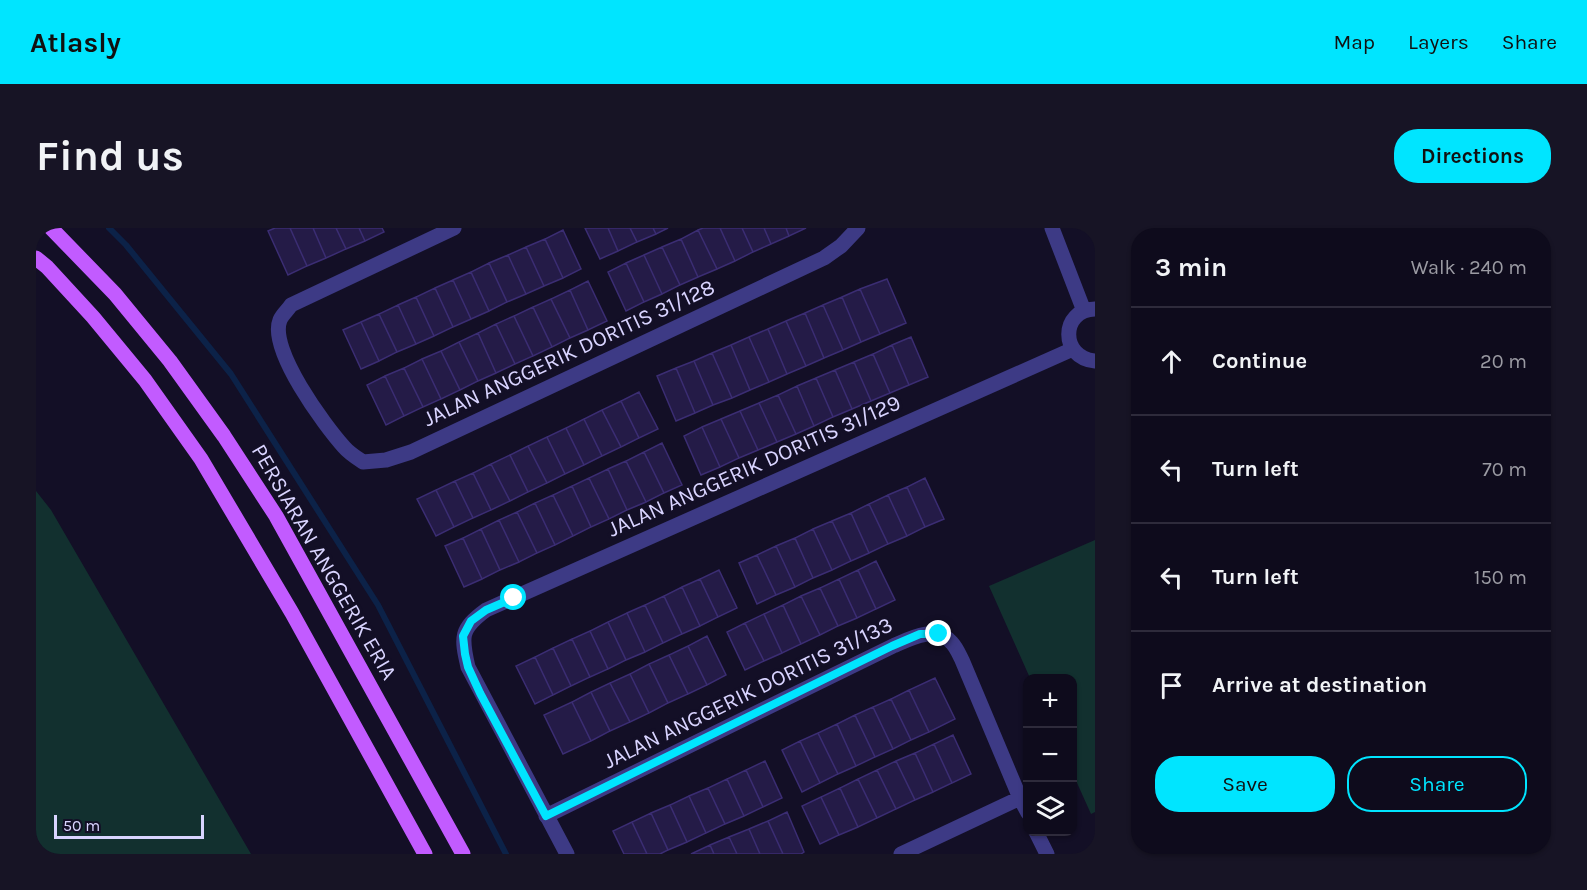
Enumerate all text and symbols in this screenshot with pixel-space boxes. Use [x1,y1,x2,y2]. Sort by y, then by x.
text: Atlasly [30,26,121,59]
text: Map [1333,30,1375,54]
text: Layers [1408,30,1469,54]
text: Share [1502,30,1557,54]
button: Directions [1394,129,1551,183]
text: Find us [36,131,184,181]
text: 3 min [1155,252,1227,283]
text: Walk · 240 m [1411,256,1527,279]
street label: JALAN ANGGERIK DORITIS 31/128 [419,274,719,432]
icon: ahead [1155,345,1188,378]
text: Continue [1212,348,1307,374]
text: 20 m [1480,350,1527,373]
street label: JALAN ANGGERIK DORITIS 31/129 [603,389,905,543]
street label: PERSIARAN ANGGERIK ERIA [246,440,402,685]
icon: left [1155,453,1188,486]
text: Turn left [1212,456,1299,482]
text: 70 m [1482,458,1527,481]
icon: left [1155,561,1188,594]
text: Turn left [1212,564,1299,590]
text: 150 m [1474,566,1527,589]
route start [500,584,526,610]
street label: JALAN ANGGERIK DORITIS 31/133 [599,612,897,774]
route end [925,620,951,646]
icon: arrive [1155,669,1188,702]
text: Arrive at destination [1212,672,1427,698]
map controls [1023,674,1077,836]
button: + [1023,674,1077,728]
button: − [1023,728,1077,782]
button: Save [1155,756,1335,812]
button: Share [1347,756,1527,812]
button: layers [1023,782,1077,836]
scale bar [54,812,204,840]
text: 50 m [63,816,100,835]

